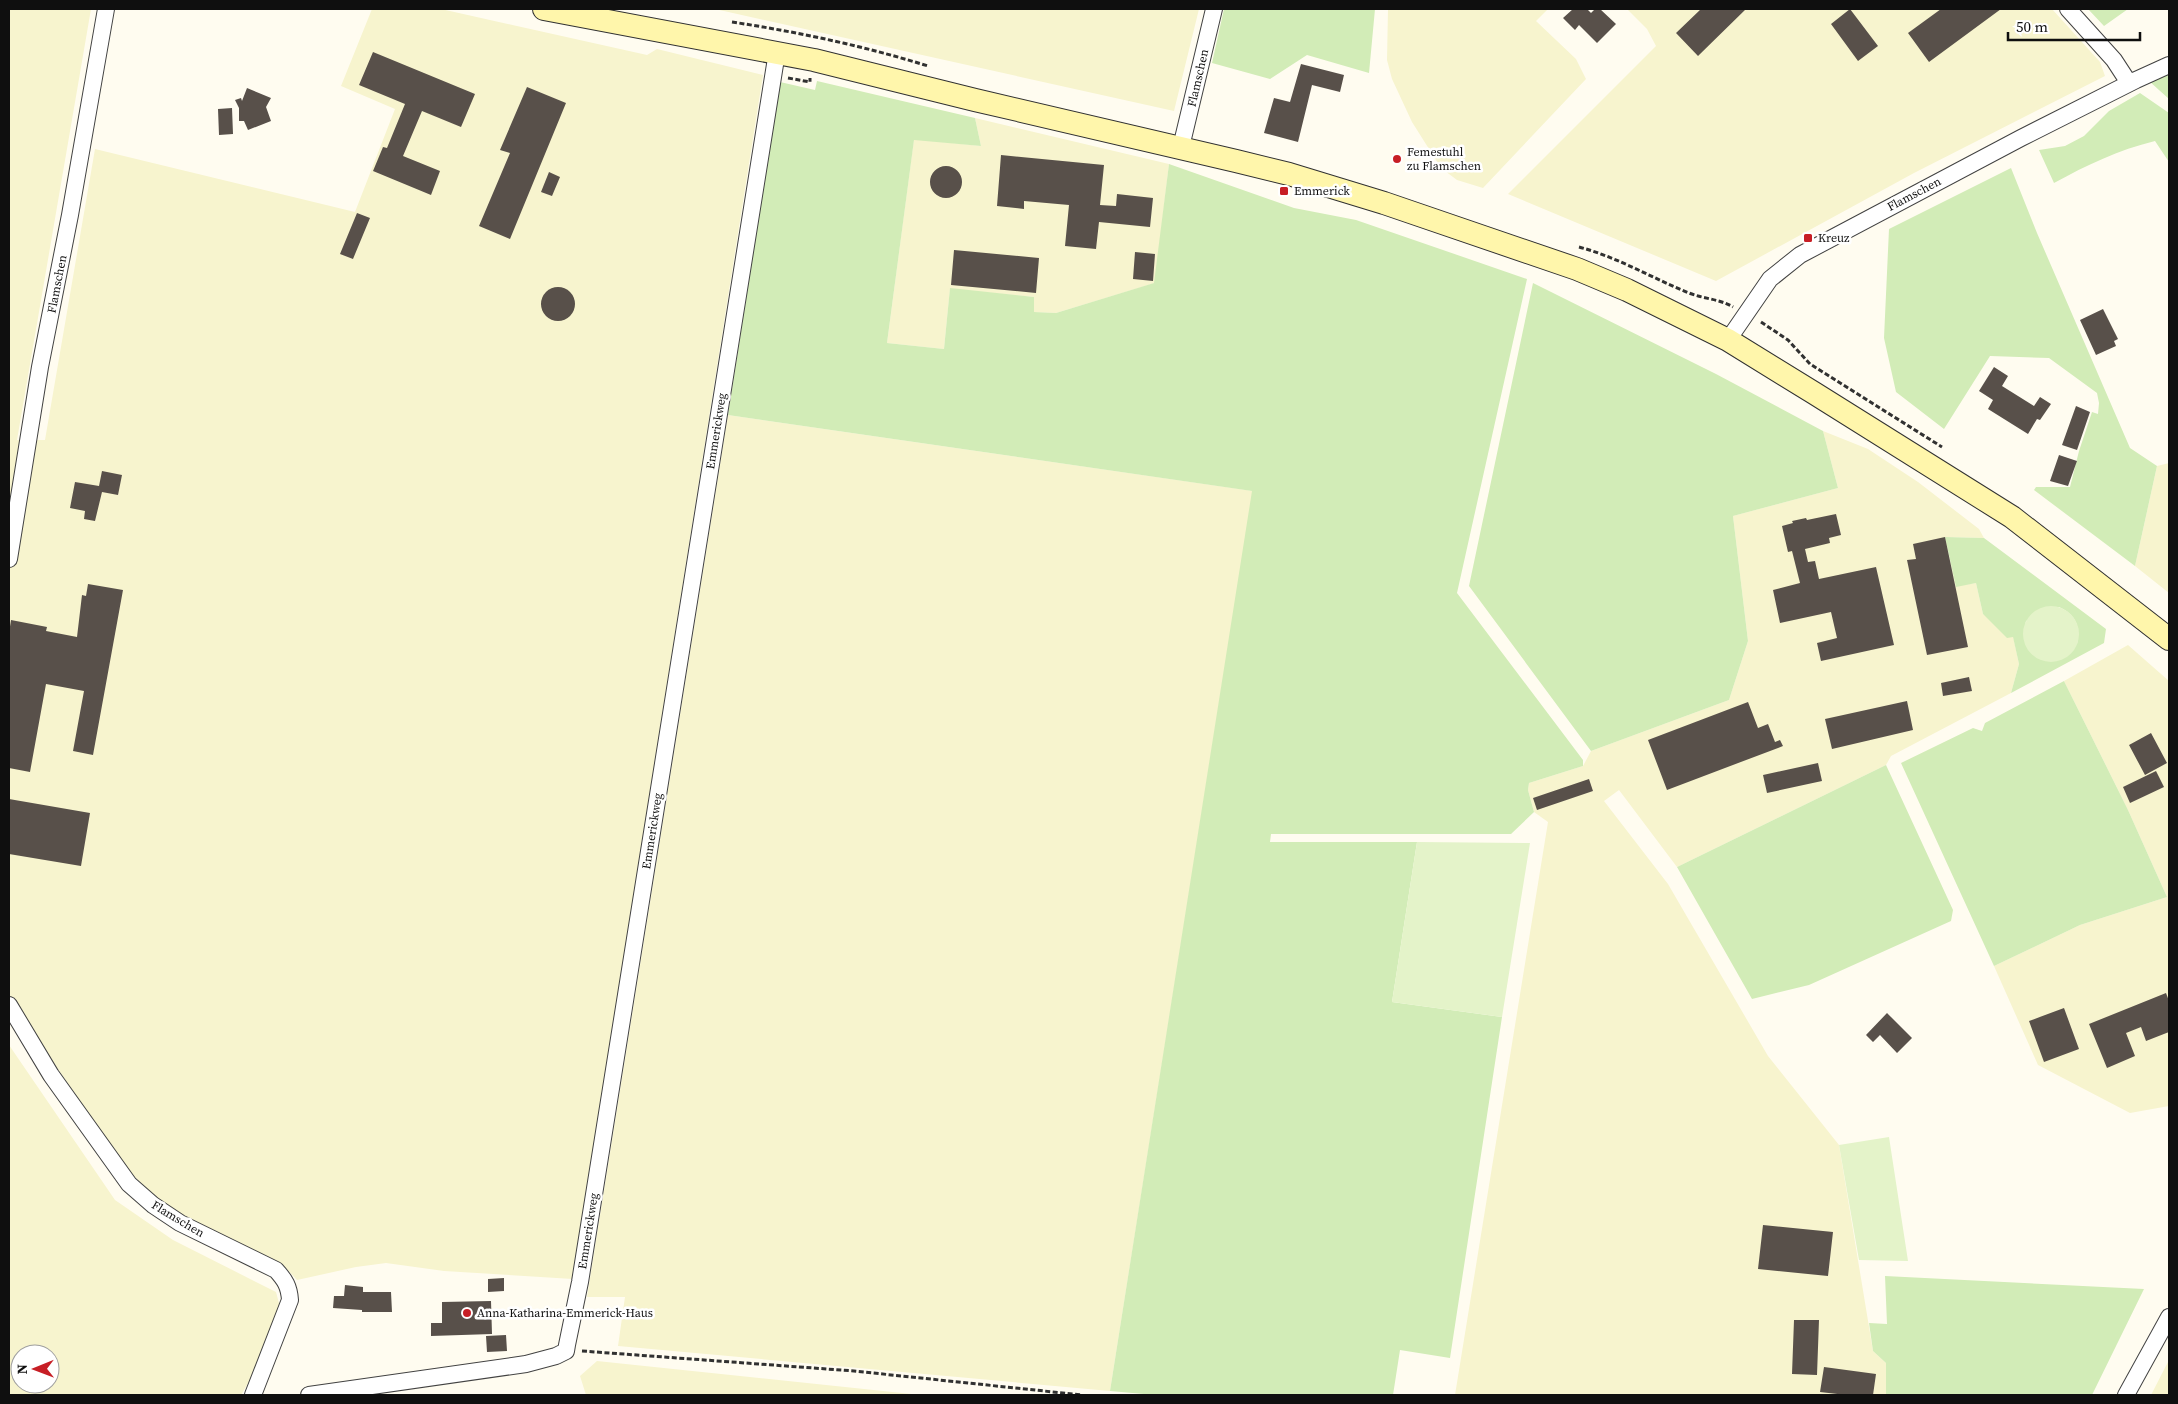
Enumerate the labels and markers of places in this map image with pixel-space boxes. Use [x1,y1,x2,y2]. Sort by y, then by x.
place label: Femestuhl zu Flamschen [1407,144,1481,174]
marker: Femestuhl zu Flamschen [1391,153,1403,165]
place label: Emmerick [1294,183,1350,199]
marker: Emmerick [1278,185,1290,197]
place label: Kreuz [1818,230,1850,246]
marker: Kreuz [1802,232,1814,244]
place label: Anna-Katharina-Emmerick-Haus [477,1305,653,1321]
marker: Anna-Katharina-Emmerick-Haus [461,1307,473,1319]

